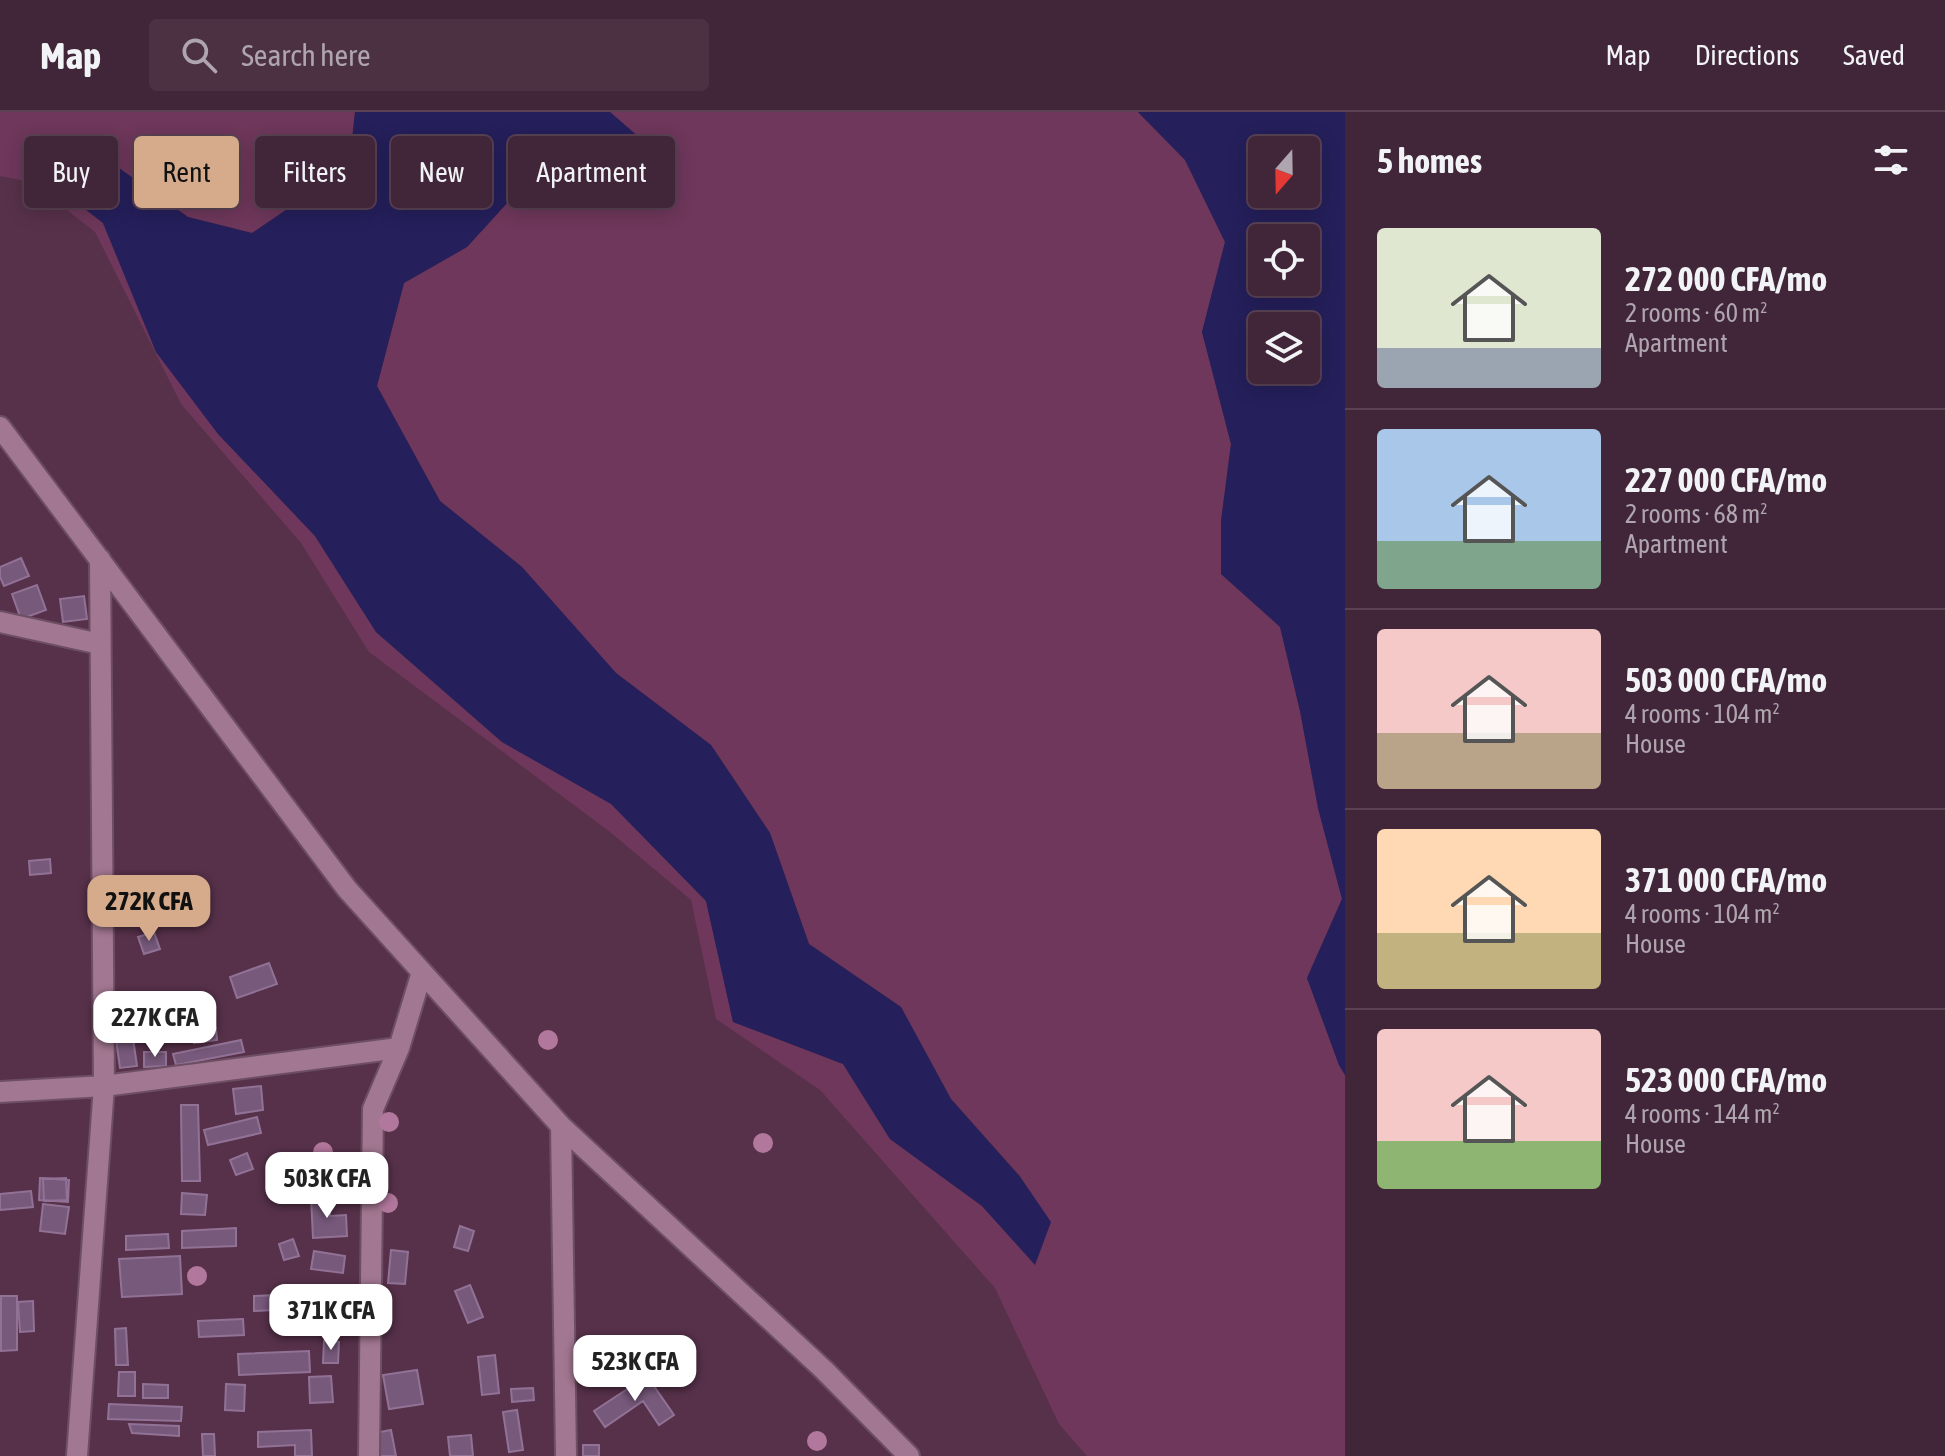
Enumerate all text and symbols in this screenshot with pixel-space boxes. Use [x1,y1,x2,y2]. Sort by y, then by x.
search box [149,19,709,91]
icon: search [177,33,221,77]
text: Map [40,34,101,77]
text: Search here [241,38,371,72]
text: Map [1606,39,1651,71]
text: Directions [1695,39,1799,71]
text: Saved [1843,39,1905,71]
chip: Buy [24,136,118,208]
chip: Rent [134,136,239,208]
chip: Filters [255,136,375,208]
chip: New [391,136,492,208]
chip: Apartment [508,136,675,208]
north arrow [1248,136,1320,208]
map controls [1248,136,1320,384]
icon: filters [1869,138,1913,182]
text: 5 homes [1377,141,1482,180]
button: locate [1248,224,1320,296]
text: 272 000 CFA/mo [1625,259,1827,298]
icon: home [1441,260,1537,356]
text: 2 rooms · 60 m² [1625,298,1767,328]
button: layers [1248,312,1320,384]
text: Apartment [1625,328,1728,358]
text: 227 000 CFA/mo [1625,460,1827,499]
icon: home [1441,461,1537,557]
text: 2 rooms · 68 m² [1625,499,1767,529]
text: Apartment [1625,529,1728,559]
text: 503 000 CFA/mo [1625,660,1827,699]
icon: home [1441,661,1537,757]
text: 4 rooms · 104 m² [1625,699,1780,729]
text: House [1625,729,1686,759]
text: 371 000 CFA/mo [1625,860,1827,899]
icon: home [1441,861,1537,957]
pin: 272K CFA [66,875,232,943]
text: 272K CFA [105,886,193,916]
text: 4 rooms · 104 m² [1625,899,1780,929]
text: House [1625,929,1686,959]
pin: 227K CFA [72,991,238,1059]
text: 227K CFA [111,1002,199,1032]
text: 523 000 CFA/mo [1625,1060,1827,1099]
icon: home [1441,1061,1537,1157]
text: 4 rooms · 144 m² [1625,1099,1780,1129]
text: House [1625,1129,1686,1159]
pin: 503K CFA [244,1152,410,1220]
text: 503K CFA [283,1163,371,1193]
pin: 371K CFA [248,1284,414,1352]
text: 371K CFA [287,1295,375,1325]
pin: 523K CFA [552,1335,718,1403]
text: 523K CFA [591,1346,679,1376]

